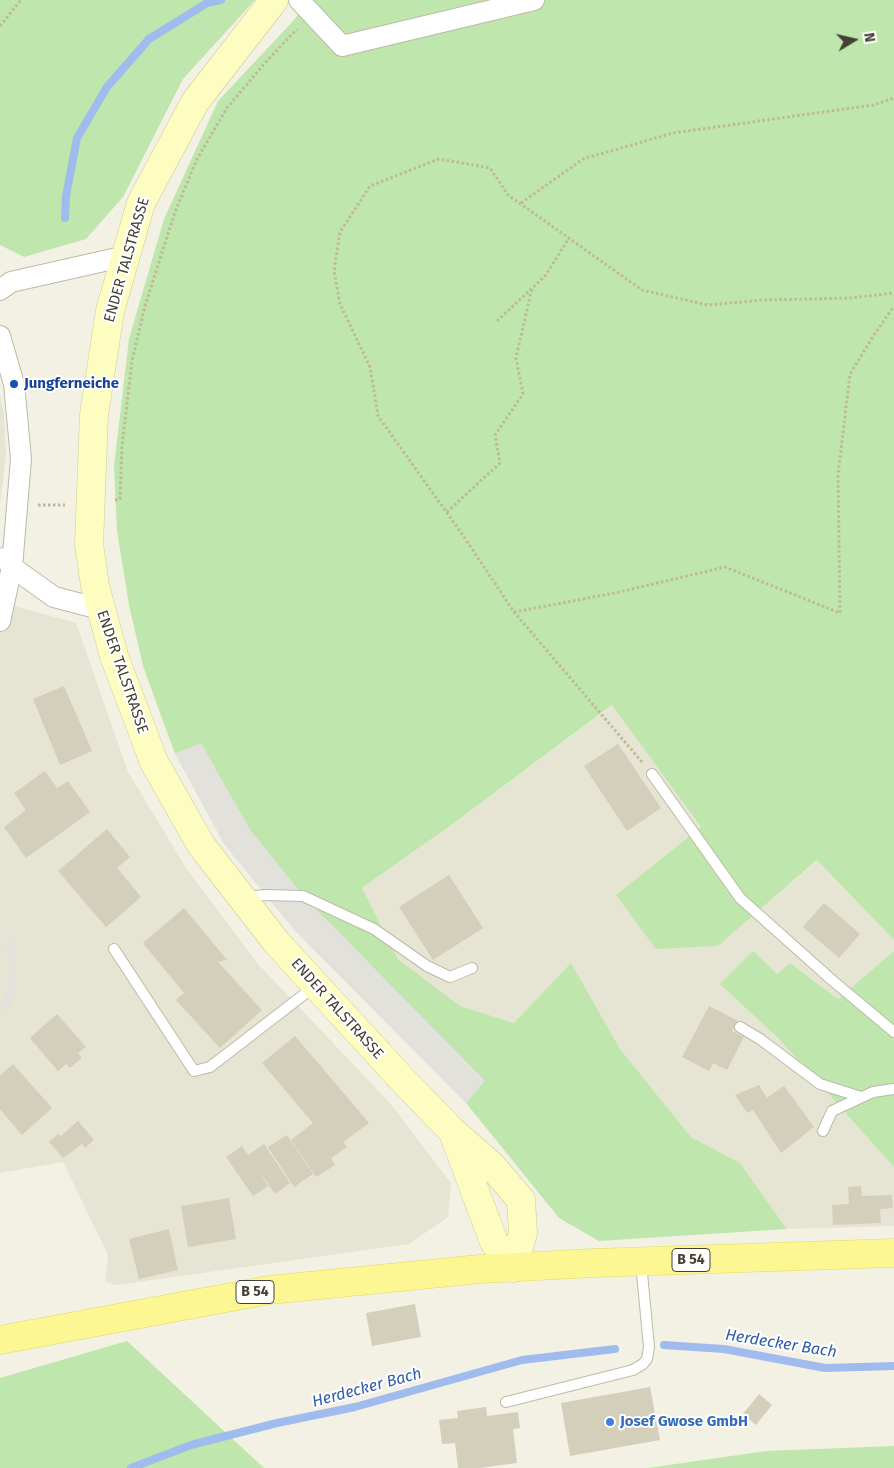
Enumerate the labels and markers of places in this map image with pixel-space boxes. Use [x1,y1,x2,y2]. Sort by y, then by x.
place label: Jungferneiche [24,375,119,393]
marker: Jungferneiche [8,378,20,390]
place label: Josef Gwose GmbH [620,1413,748,1431]
marker: Josef Gwose GmbH [604,1416,616,1428]

